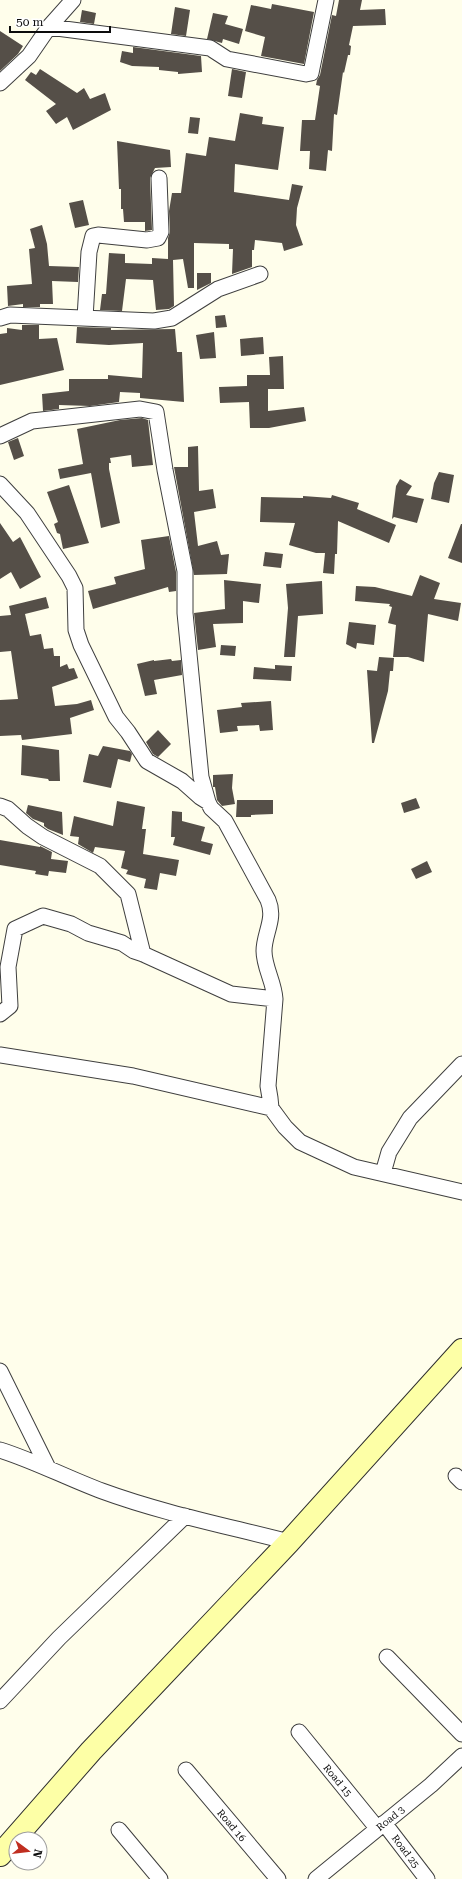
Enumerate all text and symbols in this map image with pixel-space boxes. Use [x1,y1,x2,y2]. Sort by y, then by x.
scale bar [10,8,110,34]
text: 50 m [16,15,43,29]
street label: Road 15 [321,1762,354,1799]
street label: Road 3 [374,1804,407,1833]
street label: Road 16 [215,1807,248,1844]
north arrow [8,1831,48,1871]
street label: Road 25 [390,1833,422,1870]
text: N [30,1848,45,1860]

